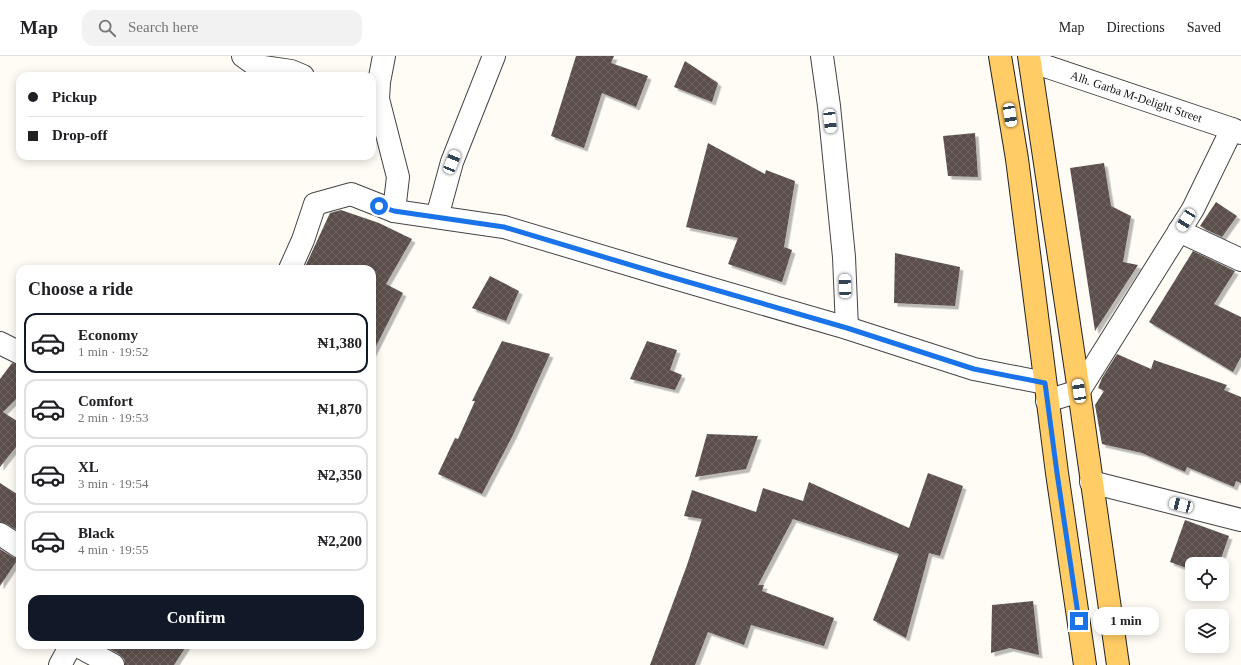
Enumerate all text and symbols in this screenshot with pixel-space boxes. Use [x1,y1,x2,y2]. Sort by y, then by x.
search box [82,10,362,46]
text: Map [20,17,58,38]
icon: search [96,17,118,39]
text: Search here [128,19,198,35]
text: Map [1059,20,1084,35]
text: Directions [1106,20,1165,35]
text: Saved [1187,20,1221,35]
street label: Alh. Garba M-Delight Street [1068,68,1204,126]
text: Pickup [52,89,97,105]
car [1002,102,1018,128]
car [823,108,837,134]
text: Drop-off [52,127,108,143]
car [442,149,462,175]
route start [370,197,388,215]
car [1175,207,1197,233]
car [839,274,851,298]
text: Choose a ride [28,279,133,299]
icon: car [30,325,66,361]
text: Economy [78,327,138,343]
text: ₦1,380 [317,335,362,351]
text: 1 min · 19:52 [78,344,148,359]
car [1071,378,1087,404]
icon: car [30,391,66,427]
text: Comfort [78,393,133,409]
text: ₦1,870 [317,401,362,417]
text: 2 min · 19:53 [78,410,148,425]
icon: car [30,457,66,493]
text: XL [78,459,99,475]
text: ₦2,350 [317,467,362,483]
text: 3 min · 19:54 [78,476,148,491]
car [1168,496,1194,514]
icon: car [30,523,66,559]
text: Black [78,525,115,541]
text: ₦2,200 [317,533,362,549]
text: 4 min · 19:55 [78,542,148,557]
map controls [1185,557,1229,653]
button: locate [1185,557,1229,601]
button: Confirm [28,595,364,641]
callout: 1 min [1093,607,1159,635]
button: layers [1185,609,1229,653]
route end [1070,612,1088,630]
text: 1 min [1110,613,1142,628]

